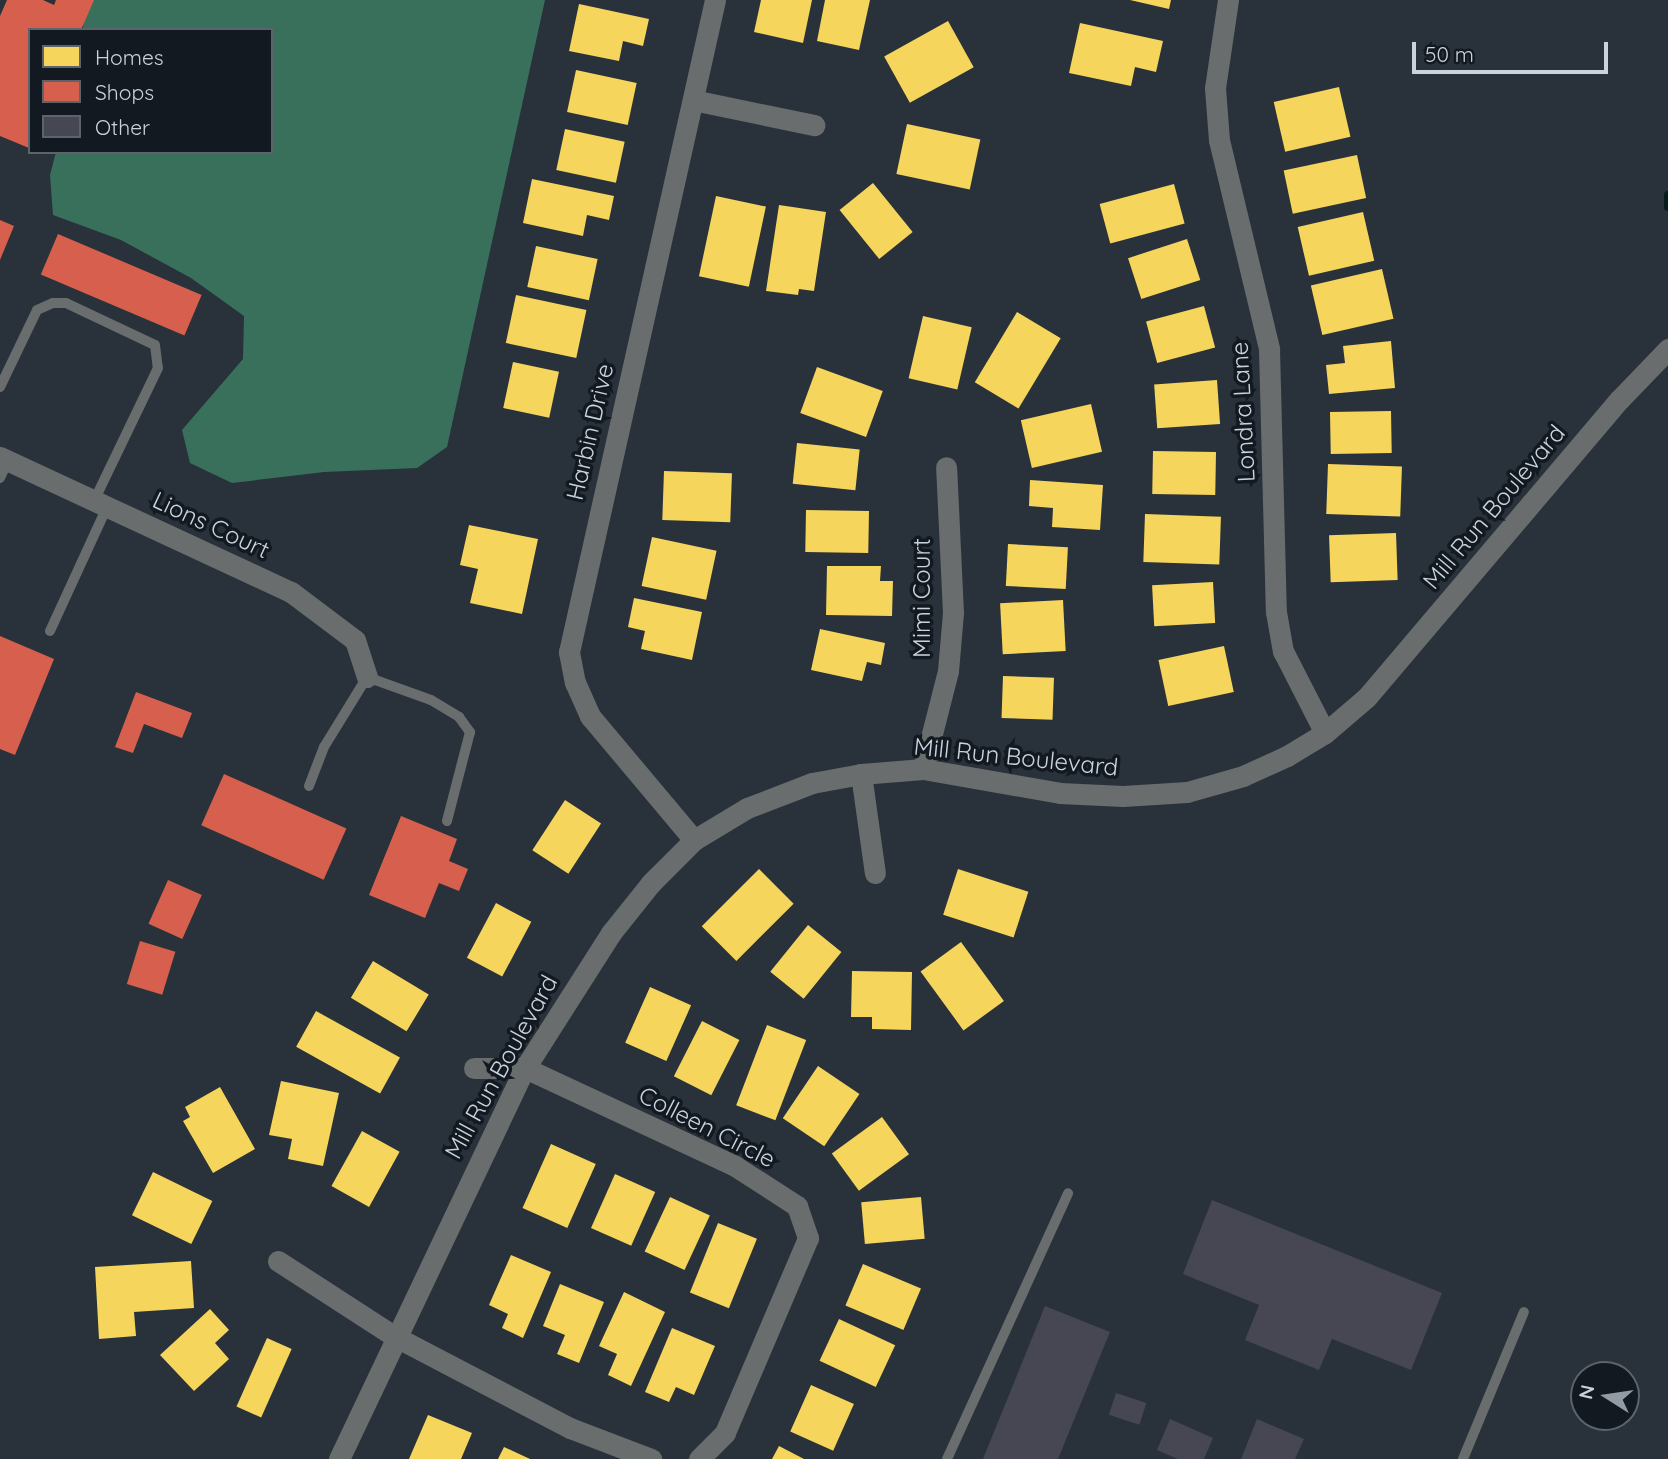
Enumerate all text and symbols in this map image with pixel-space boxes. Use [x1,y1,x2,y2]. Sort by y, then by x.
legend [28,28,273,154]
scale bar [1416,28,1612,72]
text: 50 m [1425,41,1474,67]
text: Homes [95,44,164,70]
text: Shops [95,79,154,105]
text: Other [95,114,150,140]
street label: Londra Lane [1225,341,1261,483]
street label: Harbin Drive [560,361,620,503]
street label: Mill Run Boulevard [1417,419,1571,595]
street label: Lions Court [148,485,274,565]
street label: Mimi Court [908,538,936,658]
street label: Mill Run Boulevard [912,732,1120,782]
street label: Mill Run Boulevard [439,970,563,1164]
street label: Colleen Circle [634,1080,780,1174]
north arrow [1570,1361,1640,1431]
text: N [1573,1383,1600,1401]

